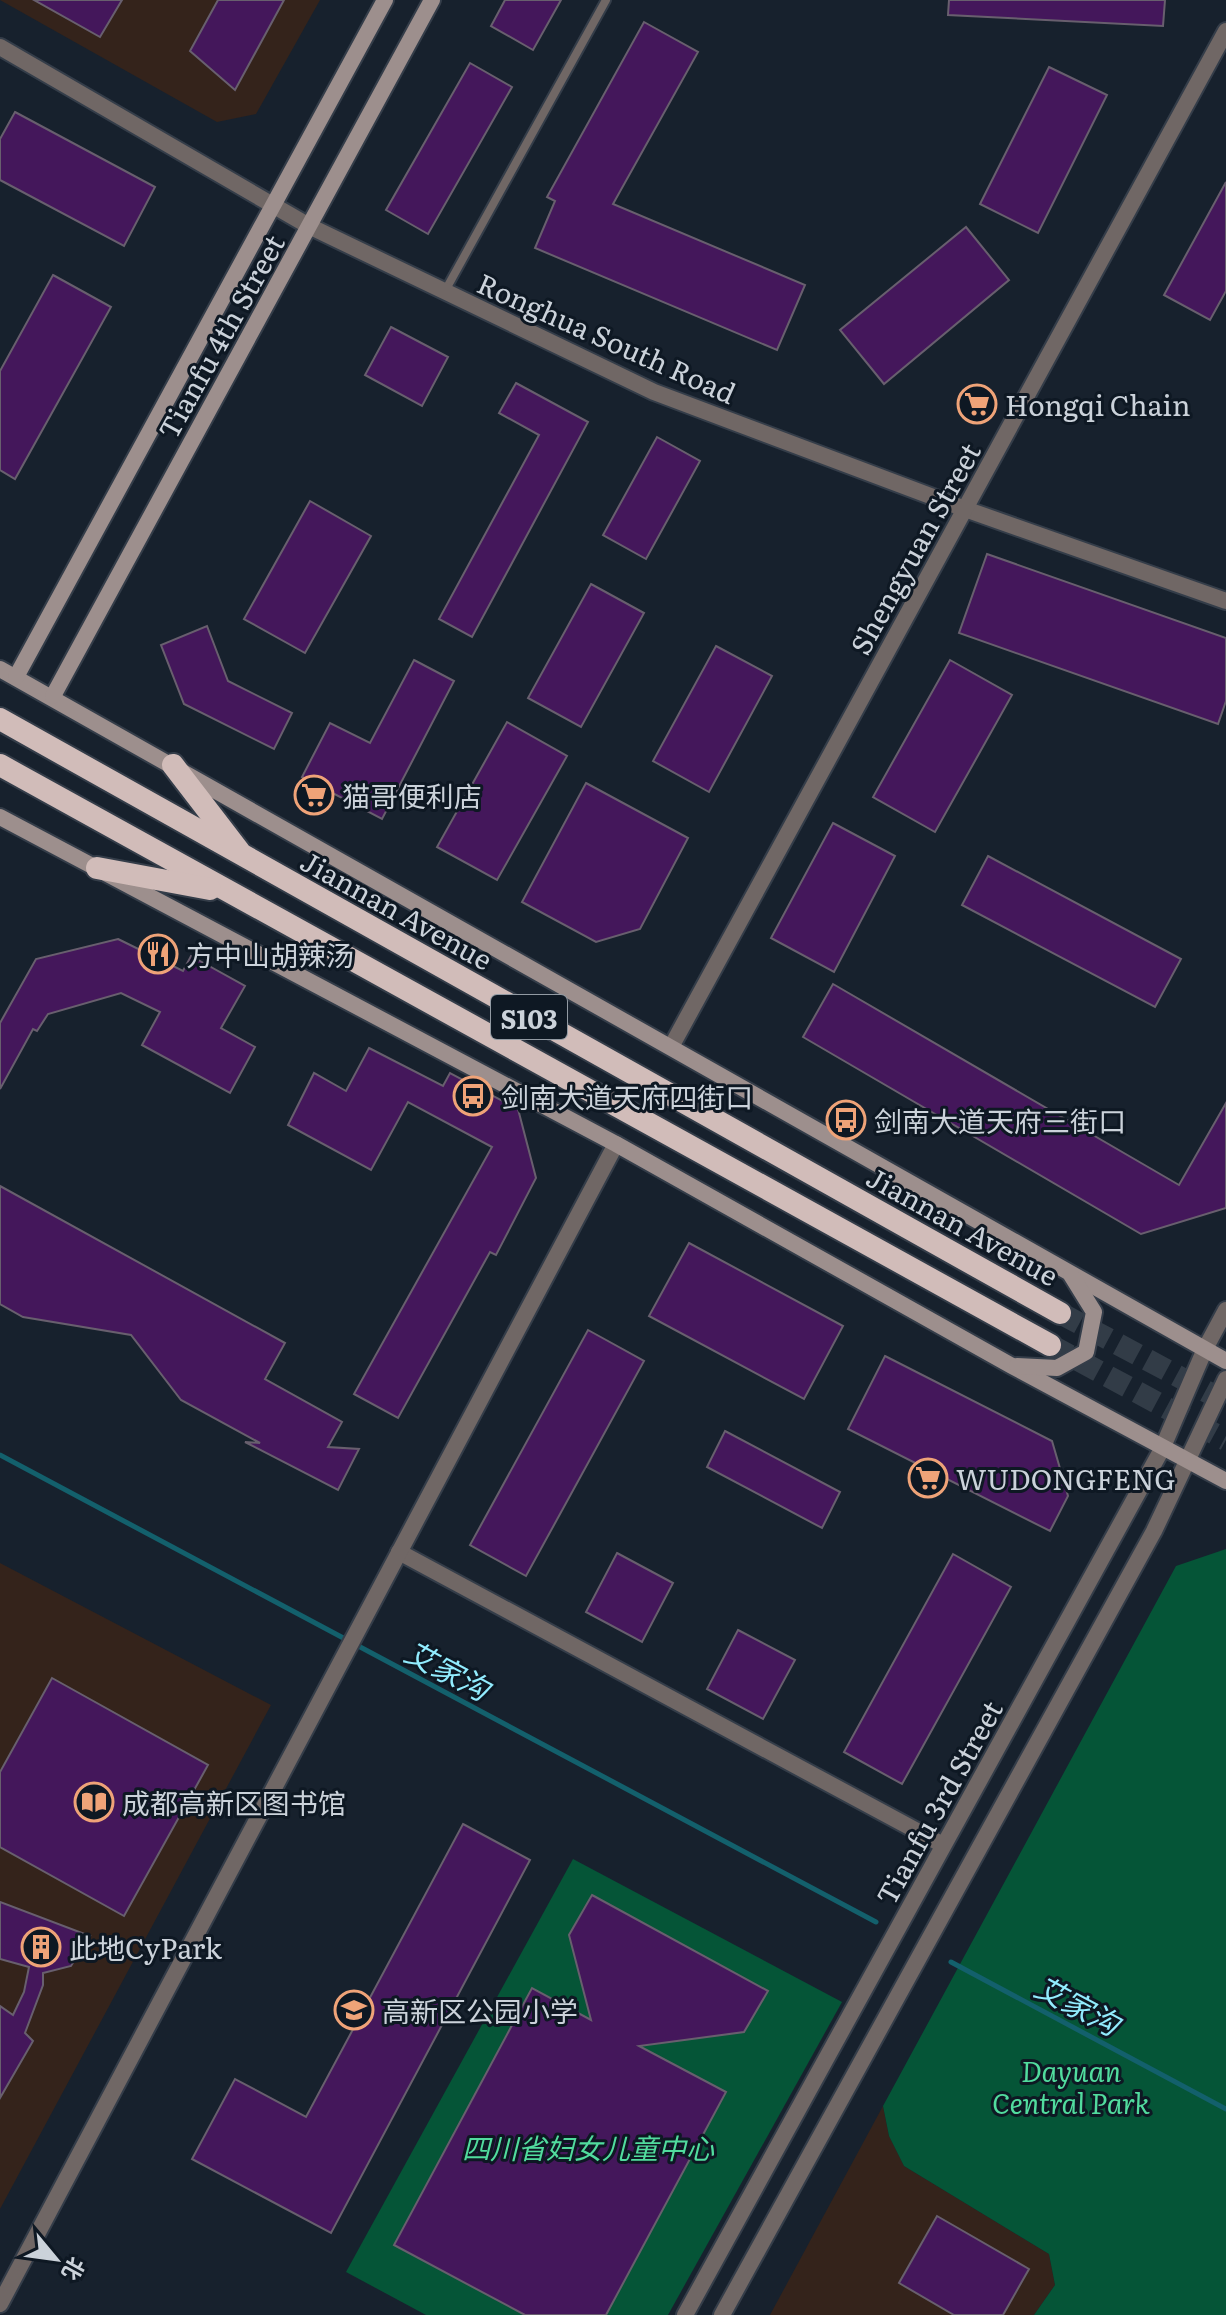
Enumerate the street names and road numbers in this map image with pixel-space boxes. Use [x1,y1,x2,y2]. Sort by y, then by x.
street label: Tianfu 4th Street [146,225,294,446]
street label: Ronghua South Road [471,261,743,413]
street label: Shengyuan Street [838,434,990,662]
street label: Jiannan Avenue [293,839,501,979]
road number: S103 [491,995,567,1039]
street label: Jiannan Avenue [859,1155,1067,1295]
street label: Tianfu 3rd Street [864,1691,1012,1912]

